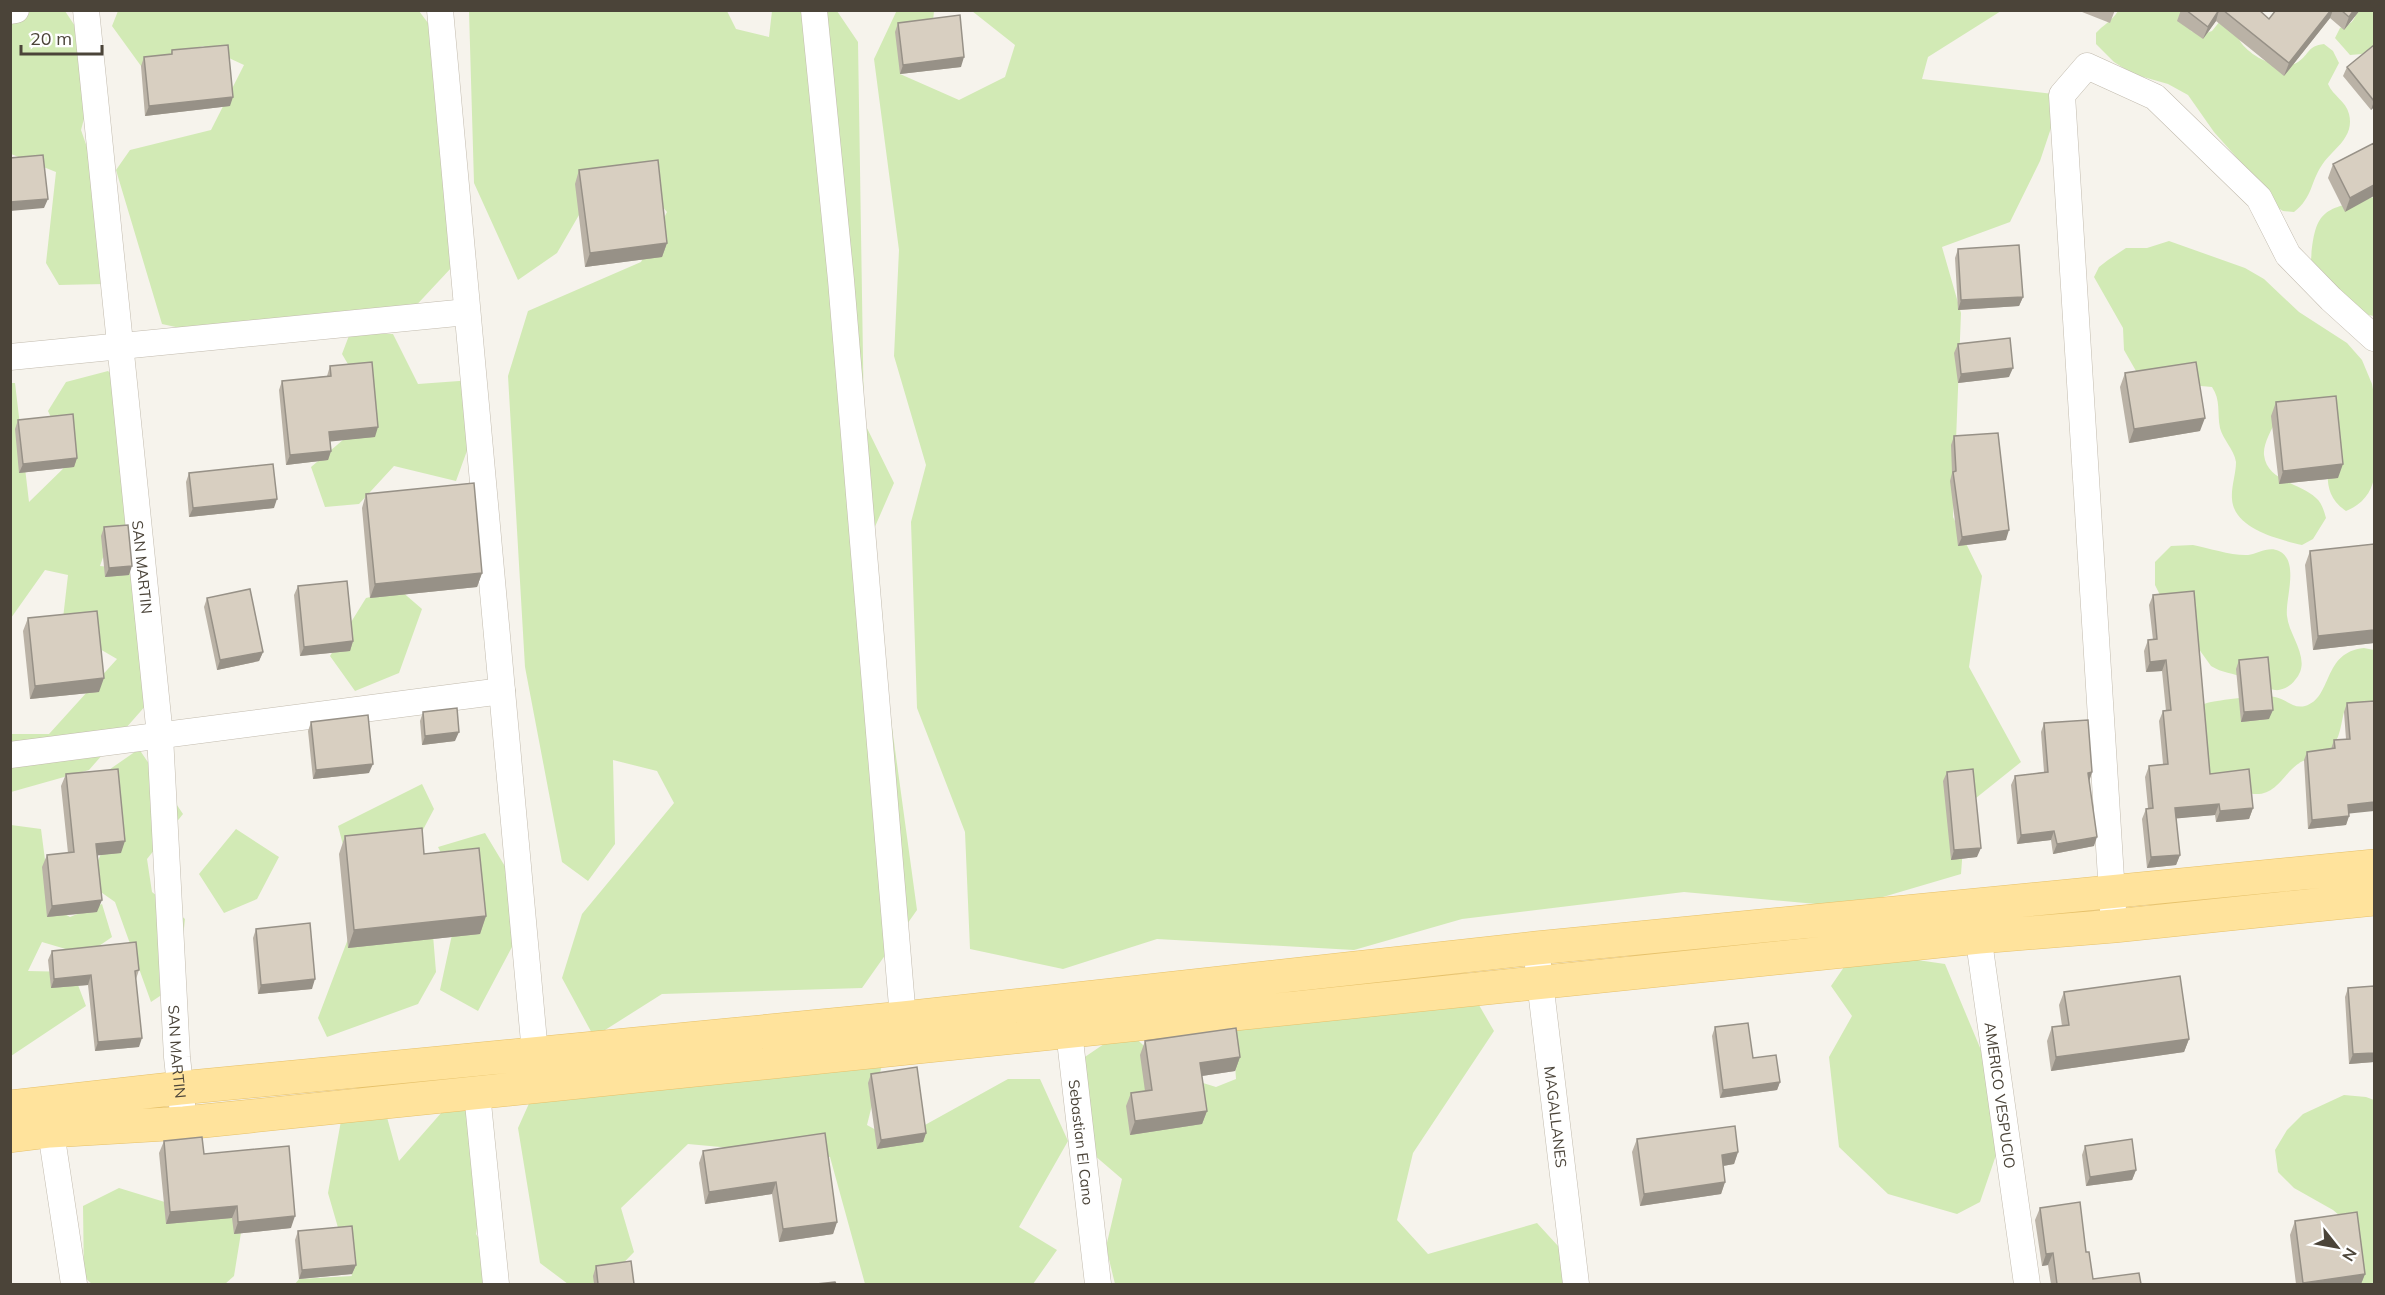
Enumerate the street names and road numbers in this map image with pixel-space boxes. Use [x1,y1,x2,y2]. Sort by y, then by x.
street label: SAN MARTIN [129,520,157,615]
street label: SAN MARTIN [165,1005,191,1099]
street label: AMERICO VESPUCIO [1981,1021,2020,1170]
street label: MAGALLANES [1541,1065,1572,1169]
street label: Sebastian El Cano [1065,1078,1098,1206]

